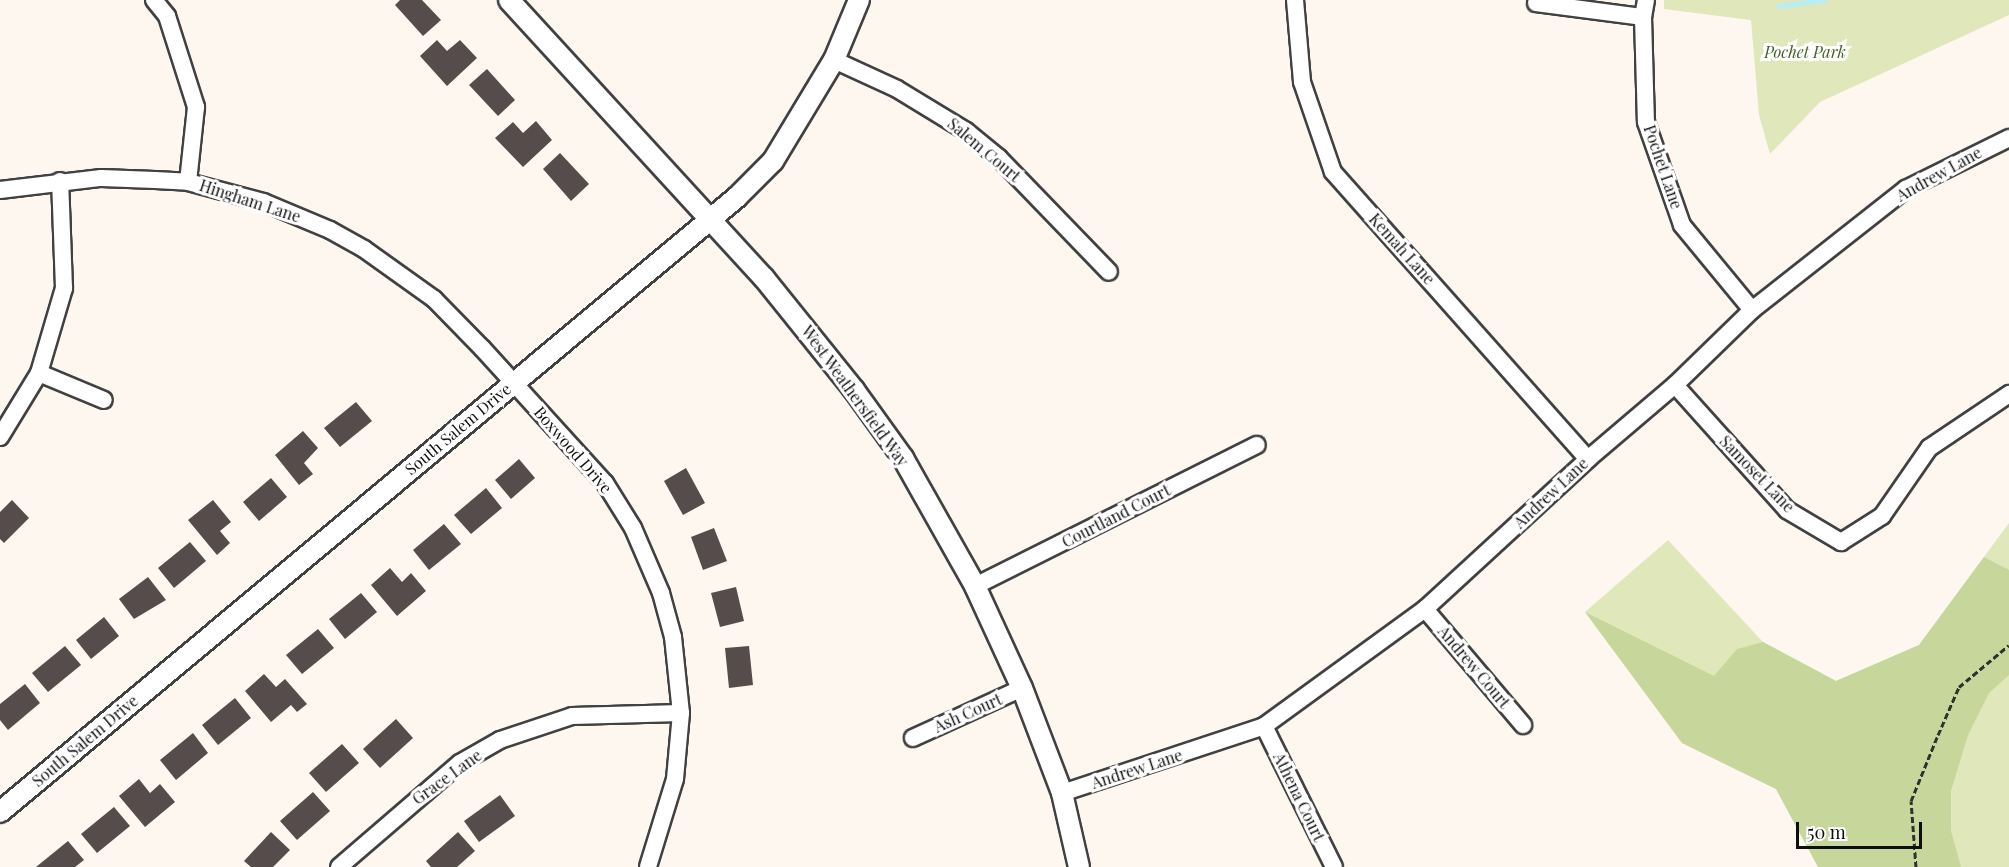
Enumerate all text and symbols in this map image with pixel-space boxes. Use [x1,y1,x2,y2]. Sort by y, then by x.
park label: Pochet Park [1764,42,1846,62]
street label: Salem Court [944,114,1024,186]
street label: Pochet Lane [1640,122,1686,212]
street label: Andrew Lane [1893,143,1985,205]
street label: Hingham Lane [197,176,303,226]
street label: Kemah Lane [1365,209,1439,289]
street label: West Weathersfield Way [797,321,913,471]
street label: South Salem Drive [401,379,515,479]
street label: Boxwood Drive [530,403,616,497]
street label: Samoset Lane [1716,432,1798,516]
street label: Andrew Lane [1510,454,1592,532]
street label: Courtland Court [1059,480,1173,552]
street label: Andrew Court [1434,622,1514,712]
street label: Ash Court [931,689,1005,737]
street label: South Salem Drive [28,691,142,791]
street label: Grace Lane [409,745,485,809]
street label: Andrew Lane [1089,745,1185,793]
street label: Athena Court [1269,749,1329,845]
scale bar [1799,810,1925,848]
text: 50 m [1807,820,1846,844]

